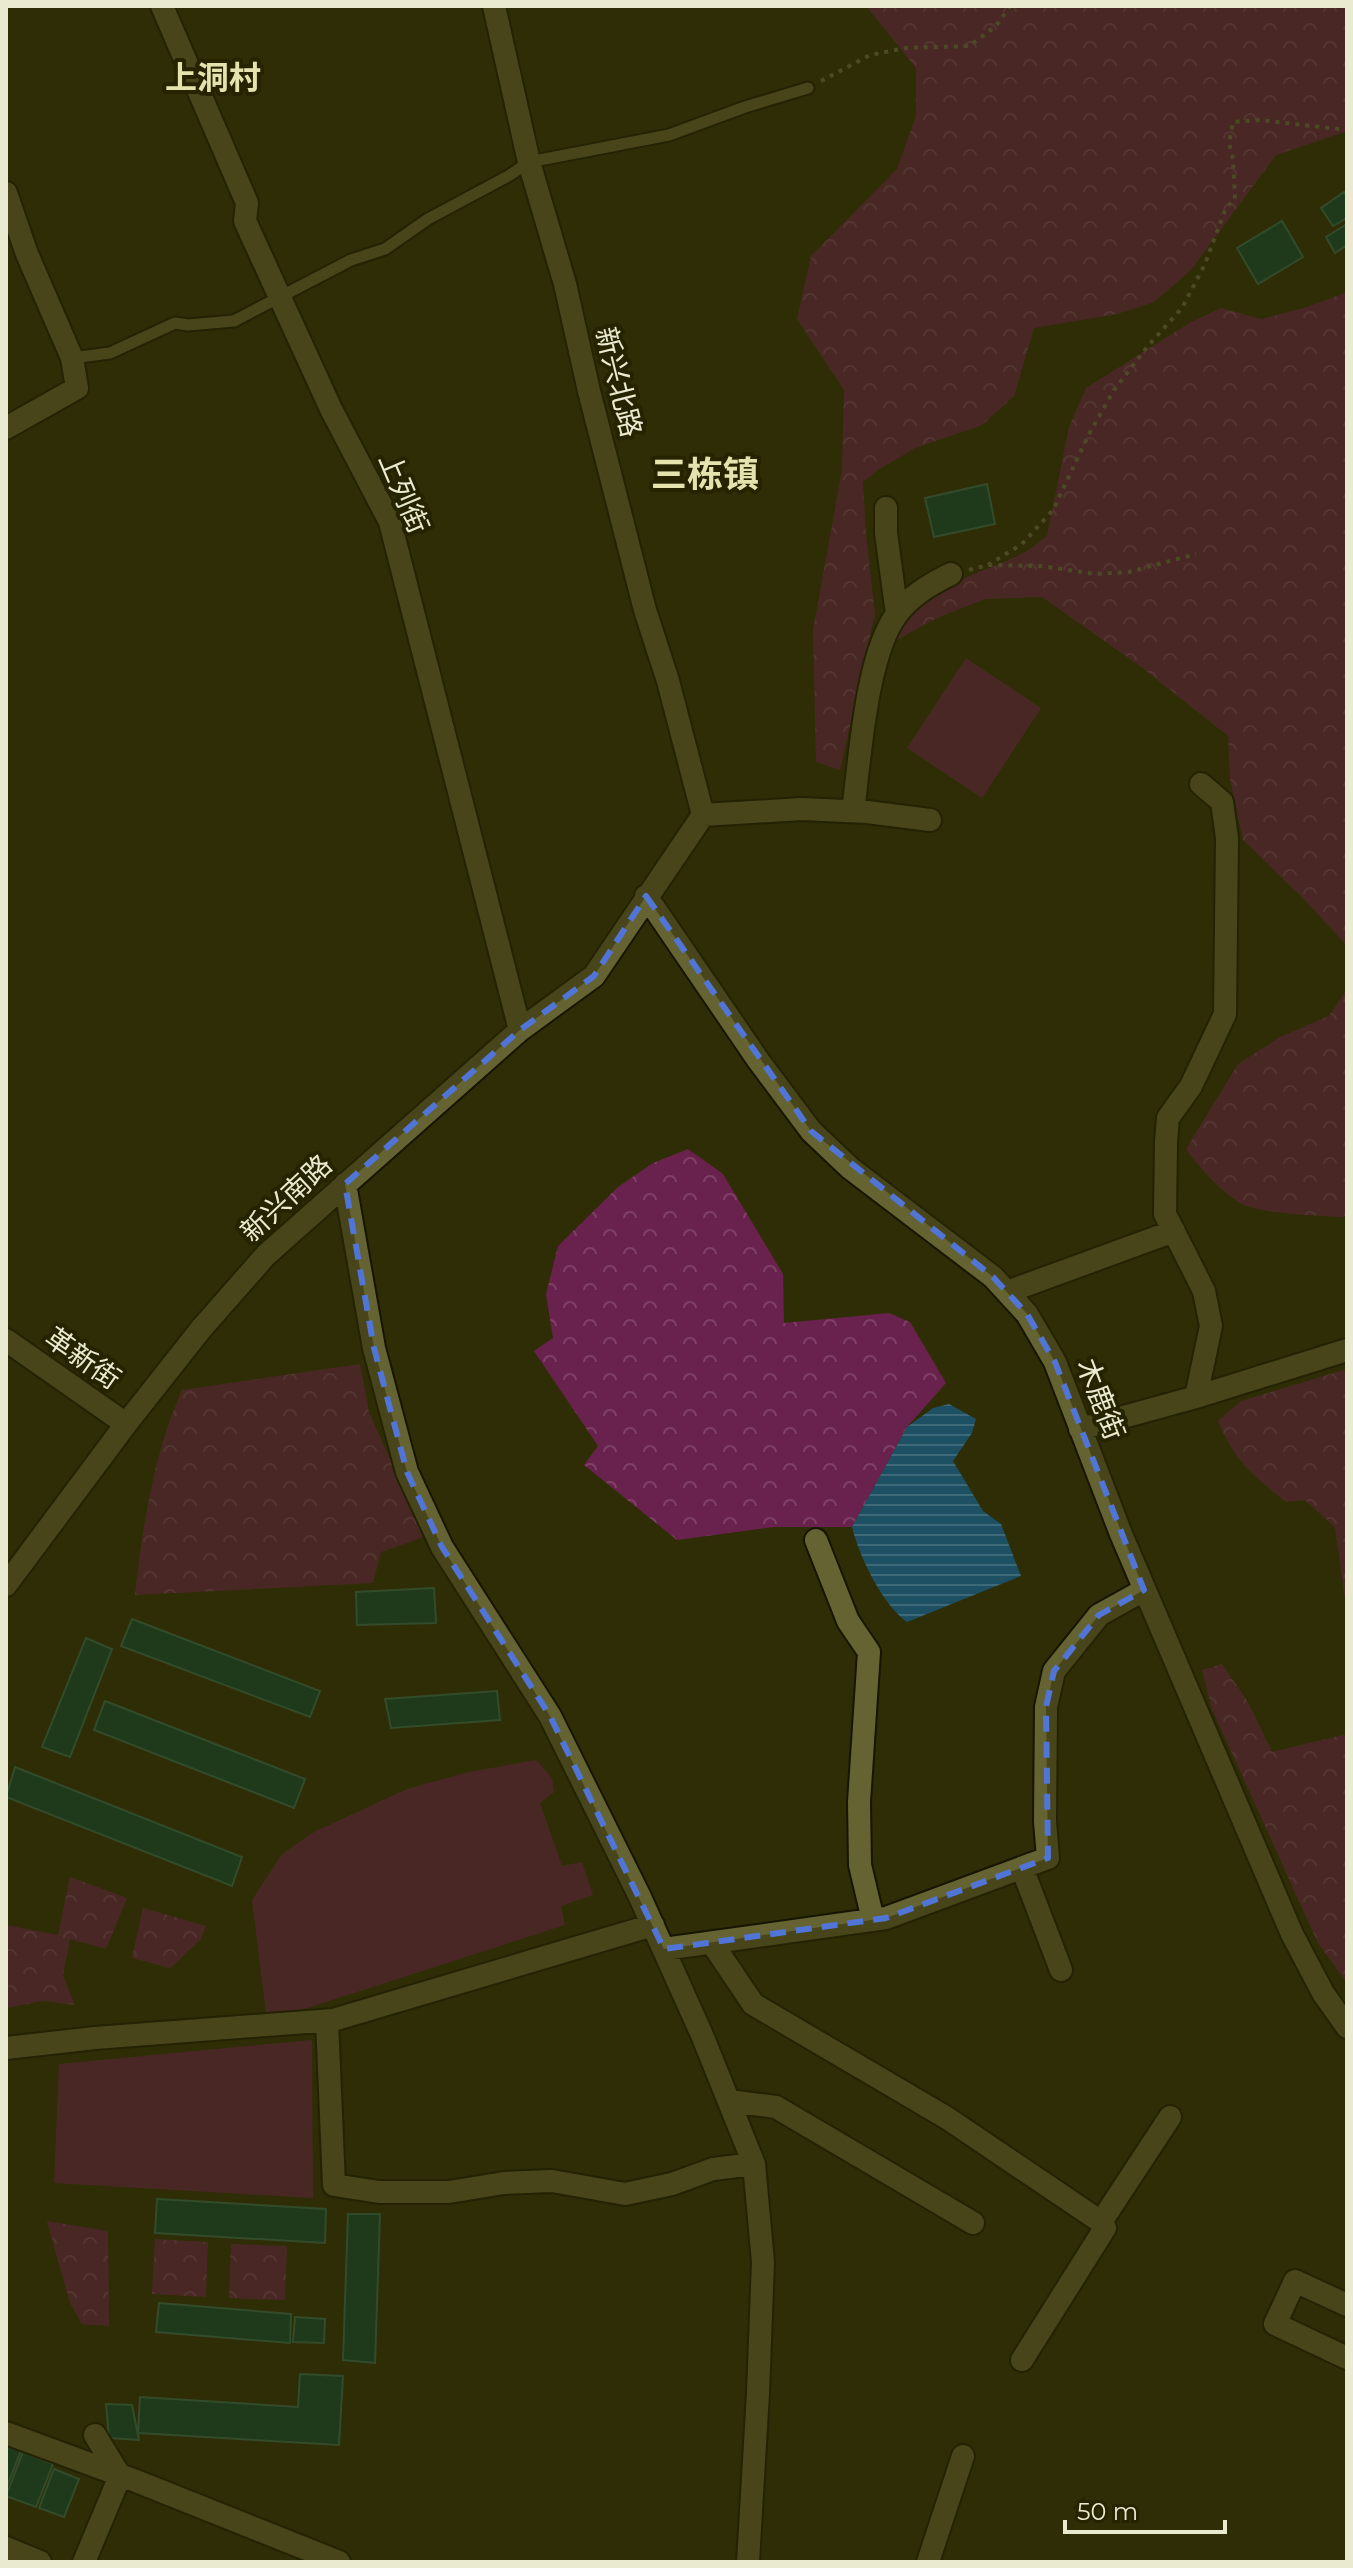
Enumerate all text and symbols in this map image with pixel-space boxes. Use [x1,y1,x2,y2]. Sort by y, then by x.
district label: 上洞村 [165,58,261,97]
street label: 新兴北路 [589,324,649,440]
street label: 上列街 [372,448,436,538]
district label: 三栋镇 [651,452,759,496]
street label: 新兴南路 [233,1147,339,1249]
street label: 革新街 [39,1320,127,1396]
street label: 木鹿街 [1070,1354,1132,1444]
scale bar [1065,2484,1225,2534]
text: 50 m [1077,2497,1138,2526]

